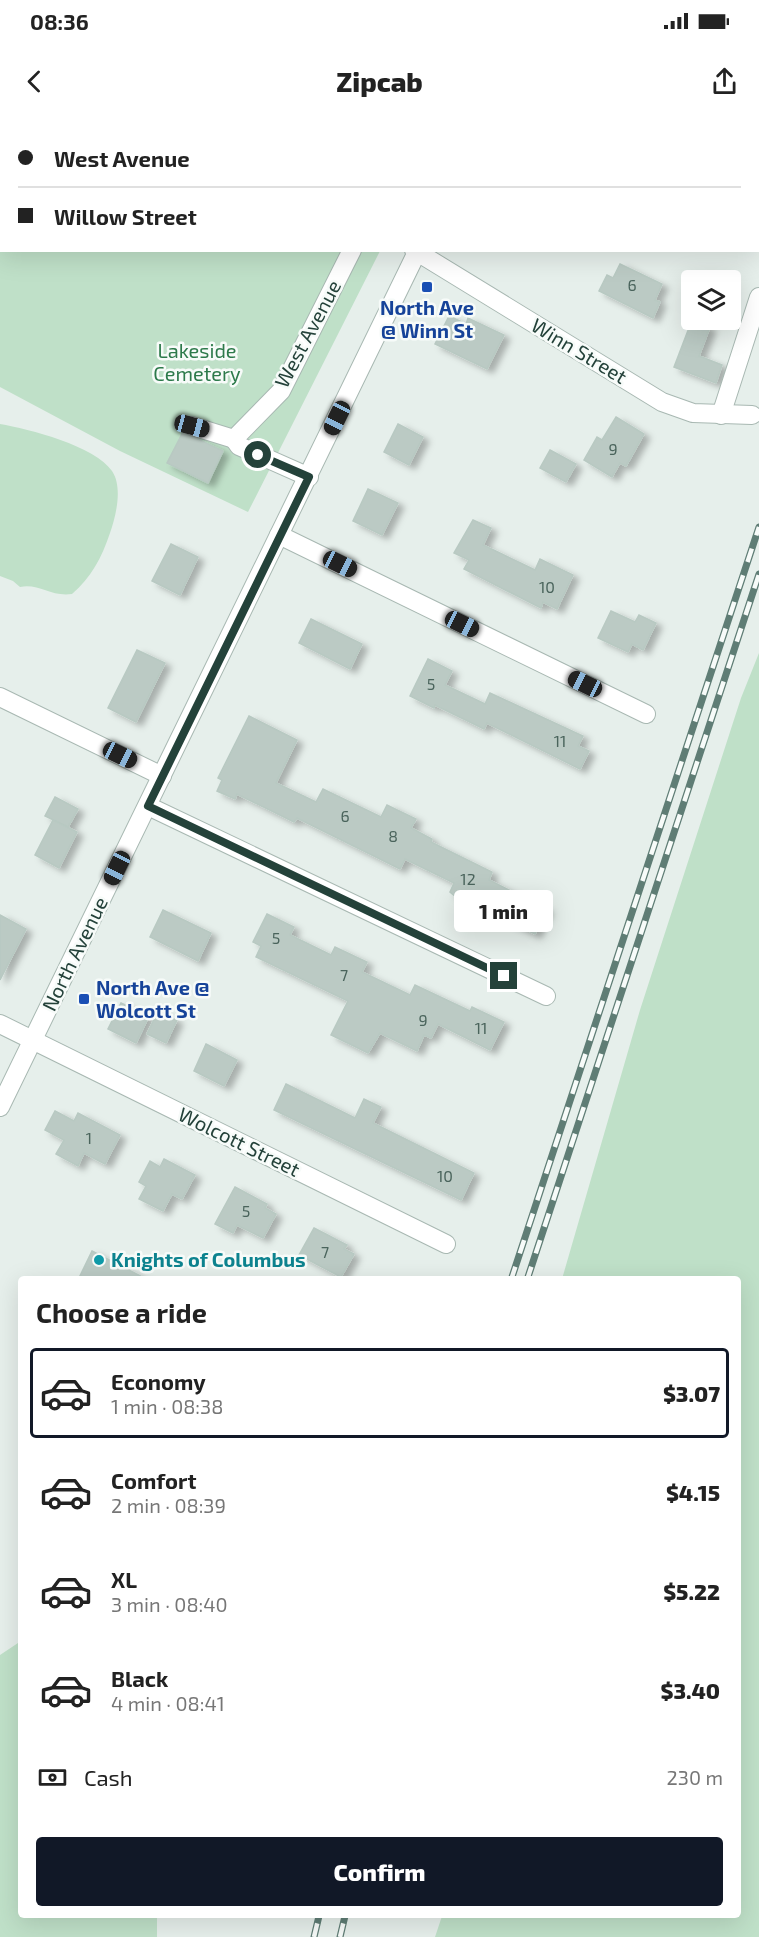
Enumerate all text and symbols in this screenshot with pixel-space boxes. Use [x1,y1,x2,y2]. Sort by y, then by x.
text: 08:36 [30,8,89,34]
icon: back [18,65,51,98]
text: Zipcab [336,65,423,97]
icon: share [708,65,741,98]
text: West Avenue [54,145,190,171]
text: Willow Street [54,203,197,229]
map controls [681,270,741,330]
button: layers [681,270,741,330]
house number: 6 [627,275,637,294]
street label: West Avenue [269,276,345,391]
marker: North Ave @ Winn St [420,280,434,294]
place label: North Ave @ Winn St [380,295,474,342]
street label: Winn Street [527,312,632,388]
park label: Lakeside Cemetery [153,338,241,385]
car [321,398,353,438]
car [172,413,212,439]
house number: 9 [608,439,618,458]
route start [244,441,271,468]
car [320,548,360,580]
house number: 10 [539,577,555,596]
car [442,608,482,640]
car [565,668,605,700]
house number: 5 [427,674,435,693]
house number: 11 [554,731,566,750]
car [100,739,140,771]
house number: 6 [340,806,350,825]
house number: 8 [388,826,398,845]
car [101,848,133,888]
house number: 12 [460,869,476,888]
callout: 1 min [454,889,554,931]
street label: North Avenue [36,893,112,1014]
text: 1 min [479,899,528,923]
house number: 5 [272,928,280,947]
route end [490,962,517,989]
house number: 7 [340,965,348,984]
place label: North Ave @ Wolcott St [96,975,209,1022]
marker: North Ave @ Wolcott St [77,992,91,1006]
house number: 9 [418,1010,428,1029]
house number: 11 [475,1018,487,1037]
street label: Wolcott Street [175,1101,304,1181]
house number: 1 [86,1128,92,1147]
house number: 10 [437,1166,453,1185]
house number: 5 [242,1201,250,1220]
house number: 7 [321,1242,329,1261]
place label: Knights of Columbus [111,1247,306,1271]
marker: Knights of Columbus [92,1253,106,1267]
text: Choose a ride [36,1296,207,1328]
icon: car [39,1366,93,1420]
text: Economy [111,1368,206,1394]
text: $3.07 [663,1380,720,1406]
text: 1 min · 08:38 [111,1394,223,1418]
icon: car [39,1465,93,1519]
text: Comfort [111,1467,196,1493]
text: $4.15 [666,1479,720,1505]
text: 2 min · 08:39 [111,1493,226,1517]
icon: car [39,1564,93,1618]
text: XL [111,1566,137,1592]
text: $5.22 [663,1578,720,1604]
text: 3 min · 08:40 [111,1592,228,1616]
icon: car [39,1663,93,1717]
text: Black [111,1665,168,1691]
text: $3.40 [660,1677,720,1703]
text: 4 min · 08:41 [111,1691,225,1715]
icon: cash [36,1761,69,1794]
text: Cash [84,1764,133,1790]
text: 230 m [667,1765,723,1789]
button: Confirm [36,1837,723,1906]

